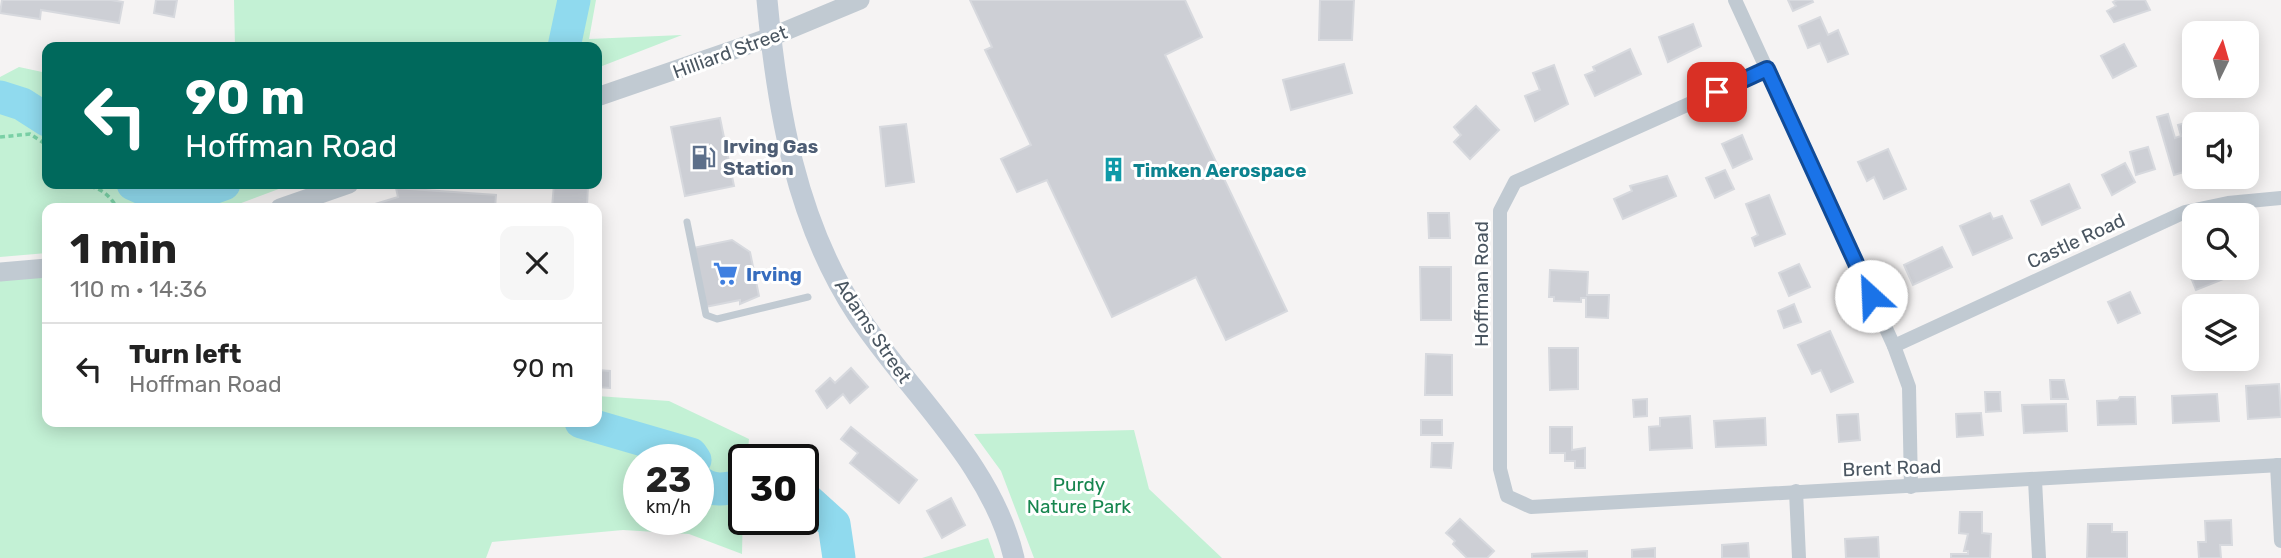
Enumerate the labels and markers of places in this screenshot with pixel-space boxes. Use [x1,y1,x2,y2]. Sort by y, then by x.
pin [1687,62,1747,122]
place label: Irving Gas Station [723,135,818,180]
fuel station icon: Irving Gas Station [689,143,717,171]
building icon: Timken Aerospace [1099,156,1127,184]
place label: Timken Aerospace [1133,159,1307,182]
supermarket icon: Irving [712,260,740,288]
place label: Irving [746,263,802,286]

